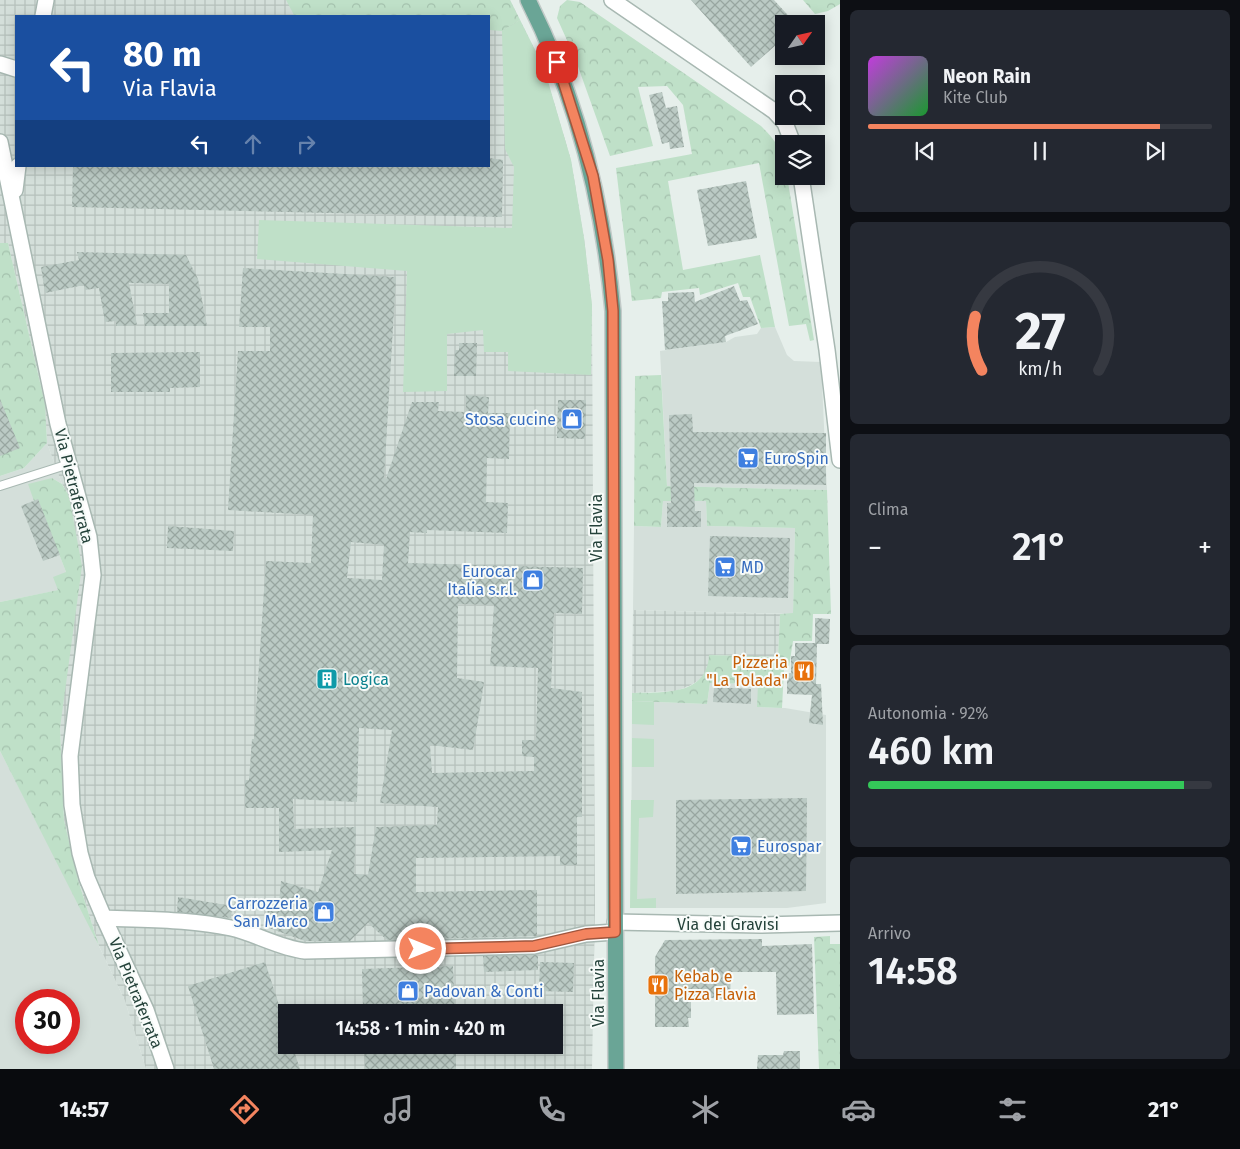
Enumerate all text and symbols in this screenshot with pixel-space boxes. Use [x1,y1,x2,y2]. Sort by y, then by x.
north arrow [775,15,825,65]
map controls [775,15,825,185]
text: 80 m [123,33,202,75]
icon: left [40,35,105,100]
pin [536,41,578,83]
icon: arrive [543,48,571,76]
text: Neon Rain [943,65,1031,88]
text: Via Flavia [123,75,217,102]
button: search [775,75,825,125]
text: Kite Club [943,88,1008,107]
icon: left [186,130,214,158]
icon: ahead [239,130,267,158]
icon: right [292,130,320,158]
button: layers [775,135,825,185]
icon: previous [911,137,939,165]
icon: pause [1026,137,1054,165]
icon: next [1141,137,1169,165]
text: 27 [1015,300,1065,363]
text: km/h [1018,358,1062,380]
shop icon: Stosa cucine [560,407,584,431]
place label: Stosa cucine [465,410,556,429]
street label: Via Pietraferrata [51,427,97,545]
supermarket icon: EuroSpin [736,446,760,470]
place label: EuroSpin [764,449,829,468]
street label: Via Flavia [587,494,606,562]
text: Clima [868,500,908,519]
text: 21° [1012,524,1068,570]
text: − [868,531,882,564]
text: + [1198,531,1212,564]
supermarket icon: MD [713,555,737,579]
place label: MD [741,558,764,577]
place label: Eurocar Italia s.r.l. [447,562,518,599]
shop icon: Eurocar Italia s.r.l. [521,568,545,592]
place label: Pizzeria "La Tolada" [706,653,788,690]
restaurant icon: Pizzeria "La Tolada" [792,659,816,683]
building icon: Logica [315,667,339,691]
place label: Logica [343,670,389,689]
text: Autonomia · 92% [868,704,989,723]
text: 460 km [868,728,994,774]
supermarket icon: Eurospar [729,834,753,858]
place label: Eurospar [757,837,822,856]
place label: Carrozzeria San Marco [227,894,308,931]
shop icon: Carrozzeria San Marco [312,900,336,924]
street label: Via dei Gravisi [677,915,779,934]
position arrow [394,922,446,974]
text: Arrivo [868,924,911,943]
street label: Via Pietraferrata [105,935,167,1051]
text: 14:58 [868,948,958,994]
street label: Via Flavia [589,959,608,1027]
place label: Kebab e Pizza Flavia [674,967,756,1004]
restaurant icon: Kebab e Pizza Flavia [646,973,670,997]
shop icon: Padovan & Conti [396,979,420,1003]
place label: Padovan & Conti [424,982,543,1001]
speed limit sign: 30 [15,989,80,1054]
text: 14:58 · 1 min · 420 m [336,1017,505,1040]
icon: directions [227,1092,262,1127]
icon: music [381,1092,416,1127]
icon: phone [534,1092,569,1127]
icon: climate [688,1092,723,1127]
icon: car [841,1092,876,1127]
icon: filters [995,1092,1030,1127]
text: 14:57 [59,1096,109,1123]
text: 21° [1148,1096,1181,1123]

